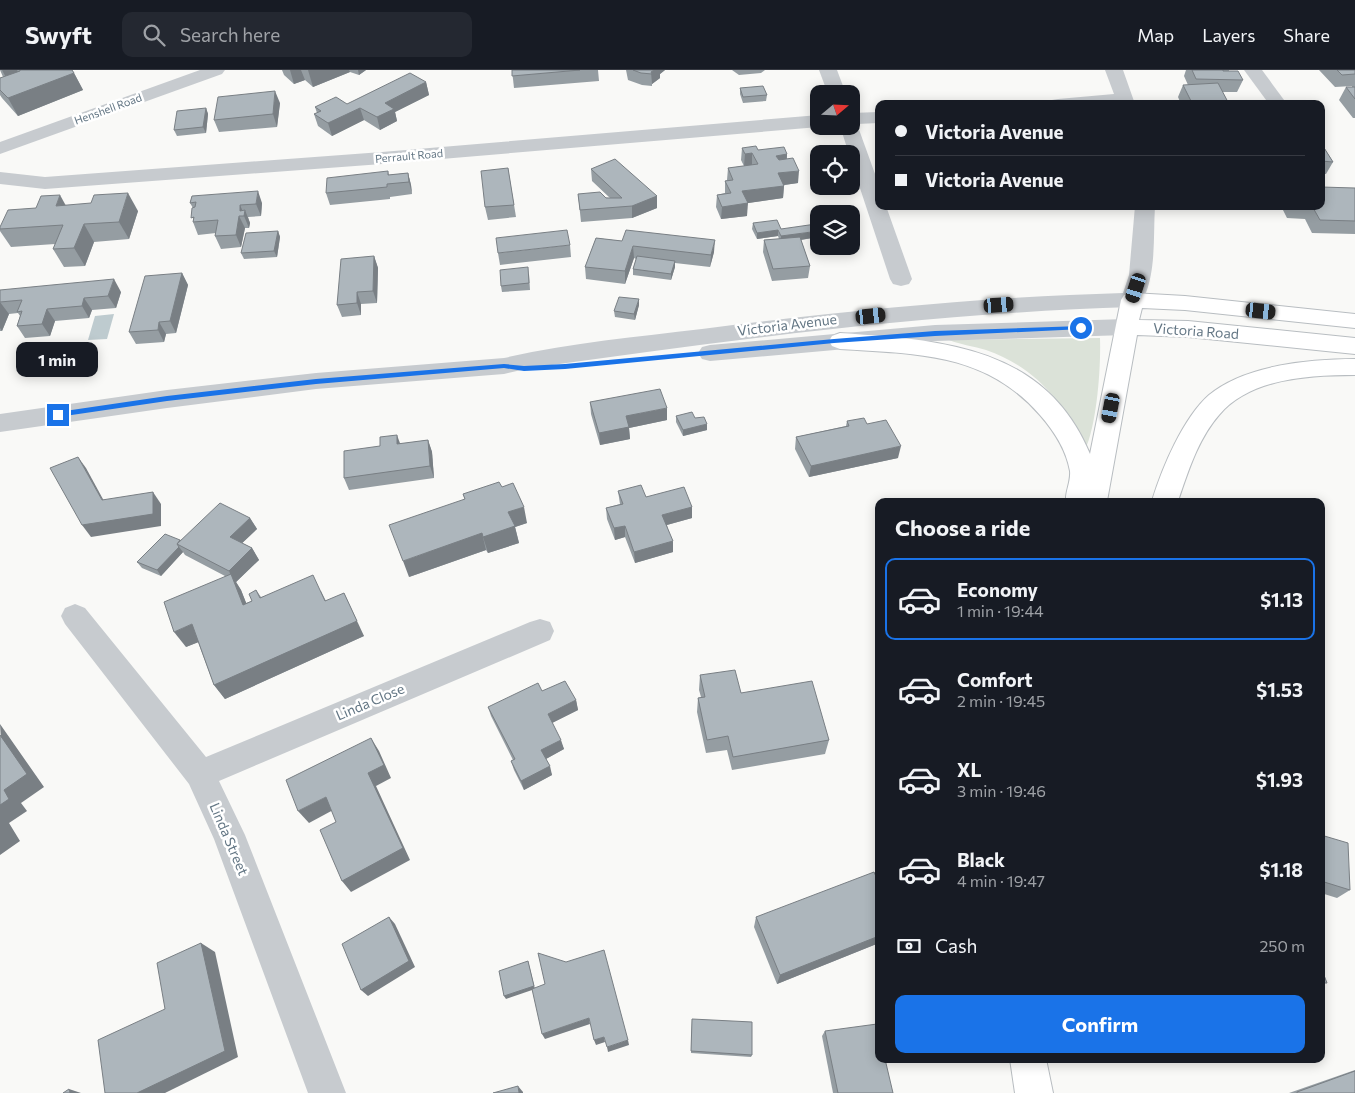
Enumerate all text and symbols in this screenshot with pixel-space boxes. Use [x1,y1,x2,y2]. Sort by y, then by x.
search box [122,12,472,57]
text: Swyft [25,20,92,49]
icon: search [140,21,168,49]
text: Search here [180,23,280,46]
text: Map [1137,24,1174,46]
text: Layers [1202,24,1255,46]
text: Share [1283,24,1330,46]
north arrow [810,85,860,135]
map controls [810,85,860,255]
street label: Henshell Road [72,90,143,127]
text: Victoria Avenue [925,120,1064,143]
button: locate [810,145,860,195]
street label: Perrault Road [374,146,443,165]
text: Victoria Avenue [925,168,1064,191]
button: layers [810,205,860,255]
car [1124,271,1147,305]
car [983,296,1014,314]
car [1245,302,1276,320]
car [855,307,886,325]
street label: Victoria Avenue [736,310,838,339]
route start [1070,317,1092,339]
street label: Victoria Road [1153,319,1240,342]
callout: 1 min [17,342,99,378]
text: 1 min [38,350,76,369]
car [1100,392,1121,424]
route end [47,404,69,426]
text: Choose a ride [895,514,1030,541]
icon: car [897,577,942,622]
text: Economy [957,578,1038,601]
text: $1.13 [1260,588,1303,611]
text: 1 min · 19:44 [957,601,1044,620]
icon: car [897,667,942,712]
text: Comfort [957,668,1033,691]
text: $1.53 [1256,678,1303,701]
street label: Linda Close [333,679,407,724]
text: 2 min · 19:45 [957,691,1045,710]
icon: car [897,757,942,802]
text: XL [957,758,982,781]
text: $1.93 [1256,768,1303,791]
text: 3 min · 19:46 [957,781,1046,800]
street label: Linda Street [207,800,252,878]
icon: car [897,847,942,892]
text: Black [957,848,1005,871]
text: $1.18 [1260,858,1303,881]
text: 4 min · 19:47 [957,871,1045,890]
icon: cash [895,932,923,960]
text: Cash [935,934,977,957]
text: 250 m [1259,936,1305,955]
button: Confirm [895,995,1305,1053]

